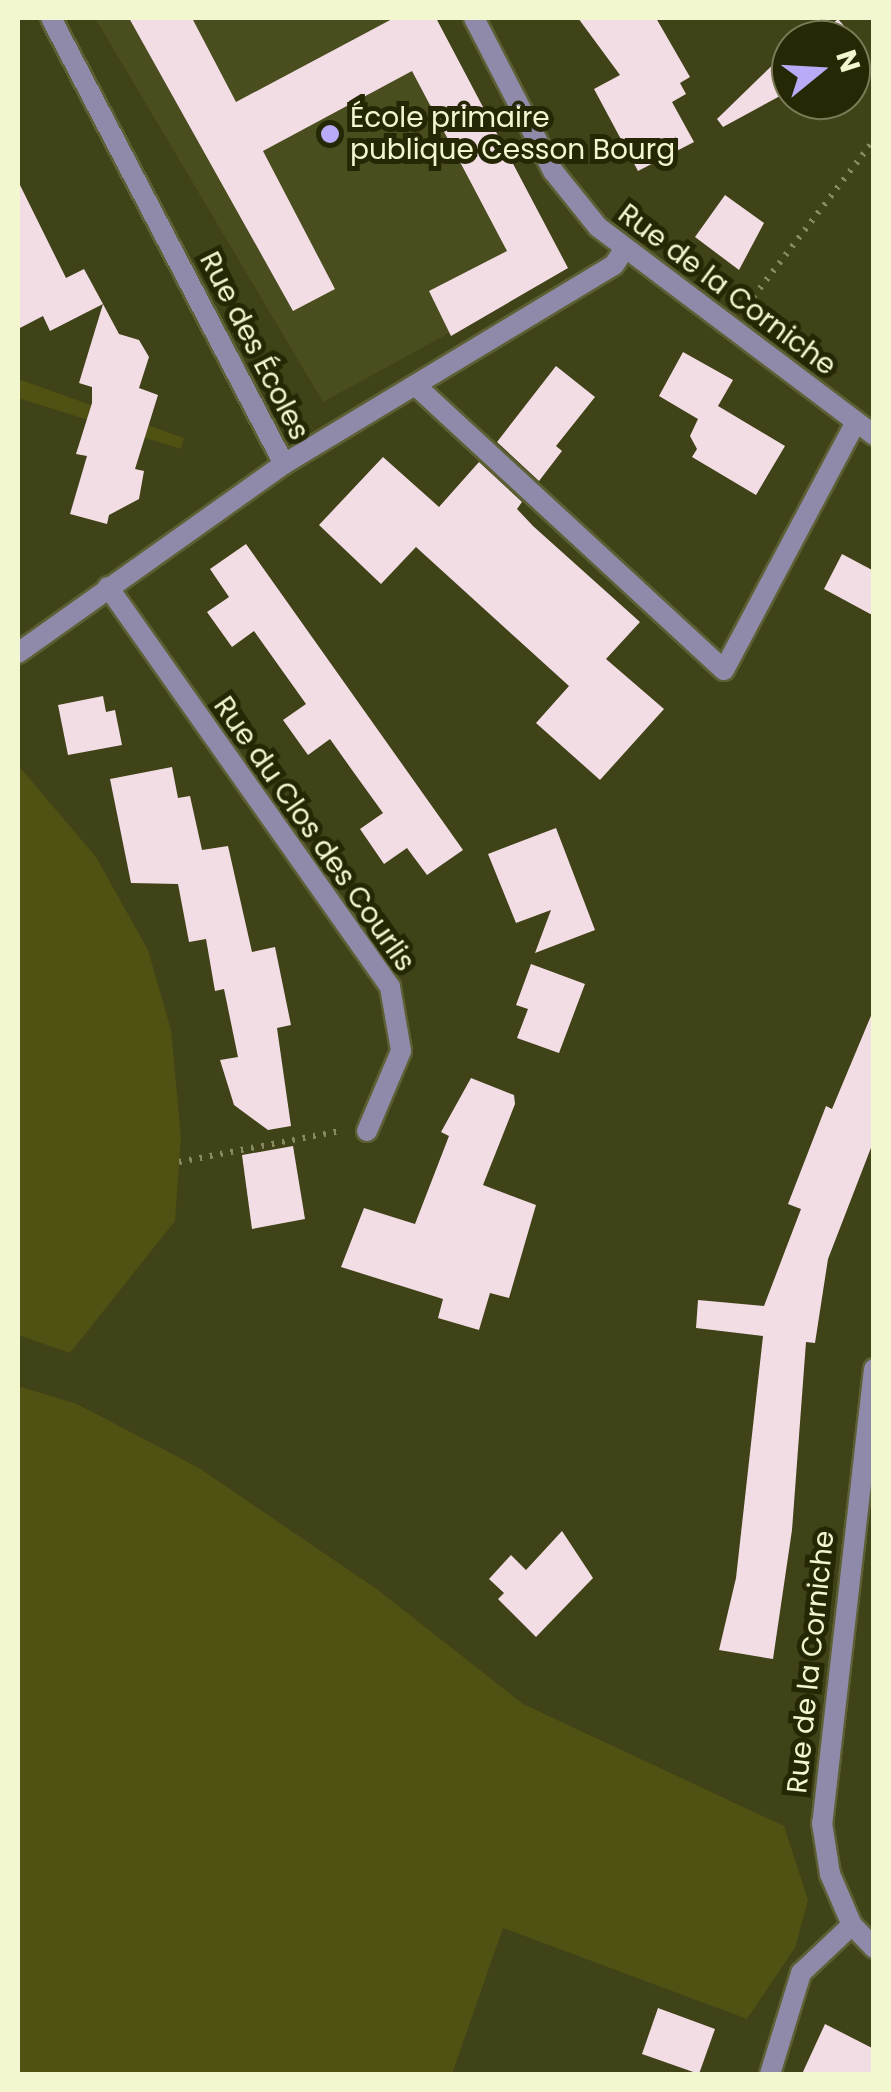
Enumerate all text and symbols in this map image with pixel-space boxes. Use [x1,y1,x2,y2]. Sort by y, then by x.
north arrow [771,20,871,120]
text: N [826,45,870,77]
place label: École primaire publique Cesson Bourg [350,101,675,167]
marker: École primaire publique Cesson Bourg [319,123,341,145]
street label: Rue de la Corniche [612,197,842,383]
street label: Rue des Écoles [192,246,316,446]
street label: Rue du Clos des Courlis [206,690,422,978]
street label: Rue de la Corniche [780,1529,842,1795]

